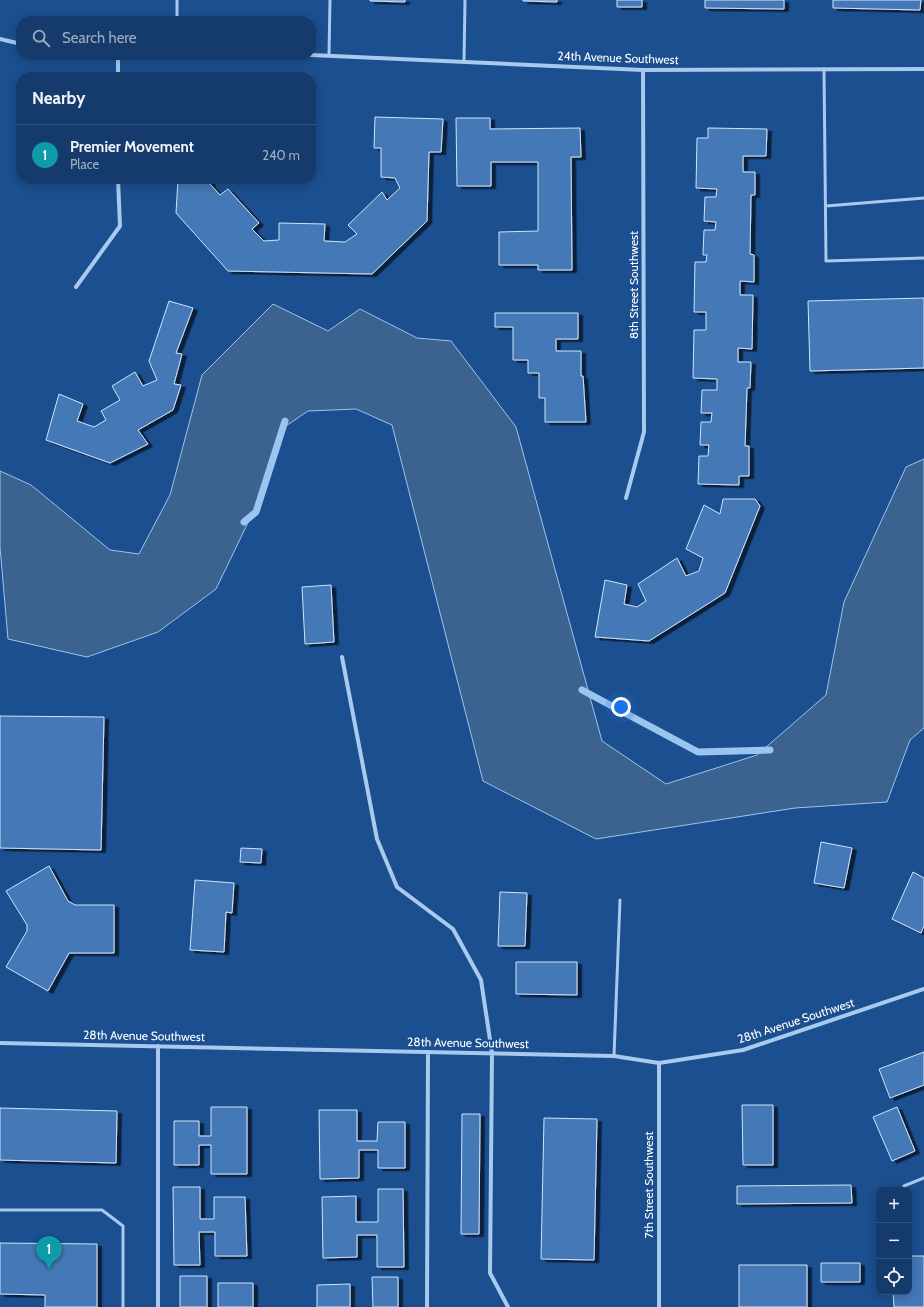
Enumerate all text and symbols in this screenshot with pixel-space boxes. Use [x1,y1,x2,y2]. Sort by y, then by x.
search box [16,16,316,60]
icon: search [30,27,52,49]
text: Search here [62,29,137,47]
street label: 24th Avenue Southwest [557,48,679,67]
text: Nearby [32,88,85,108]
text: Premier Movement [70,138,194,156]
text: 1 [43,147,47,163]
text: 240 m [262,147,300,163]
text: Place [70,156,99,172]
street label: 8th Street Southwest [626,231,641,339]
your location [611,697,631,717]
street label: 28th Avenue Southwest [736,995,856,1046]
street label: 28th Avenue Southwest [83,1027,205,1044]
street label: 28th Avenue Southwest [407,1034,529,1051]
street label: 7th Street Southwest [641,1132,656,1238]
map controls [876,1187,912,1295]
button: + [876,1187,912,1223]
button: − [876,1223,912,1259]
pin: 1 [36,1236,62,1269]
button: locate [876,1259,912,1295]

